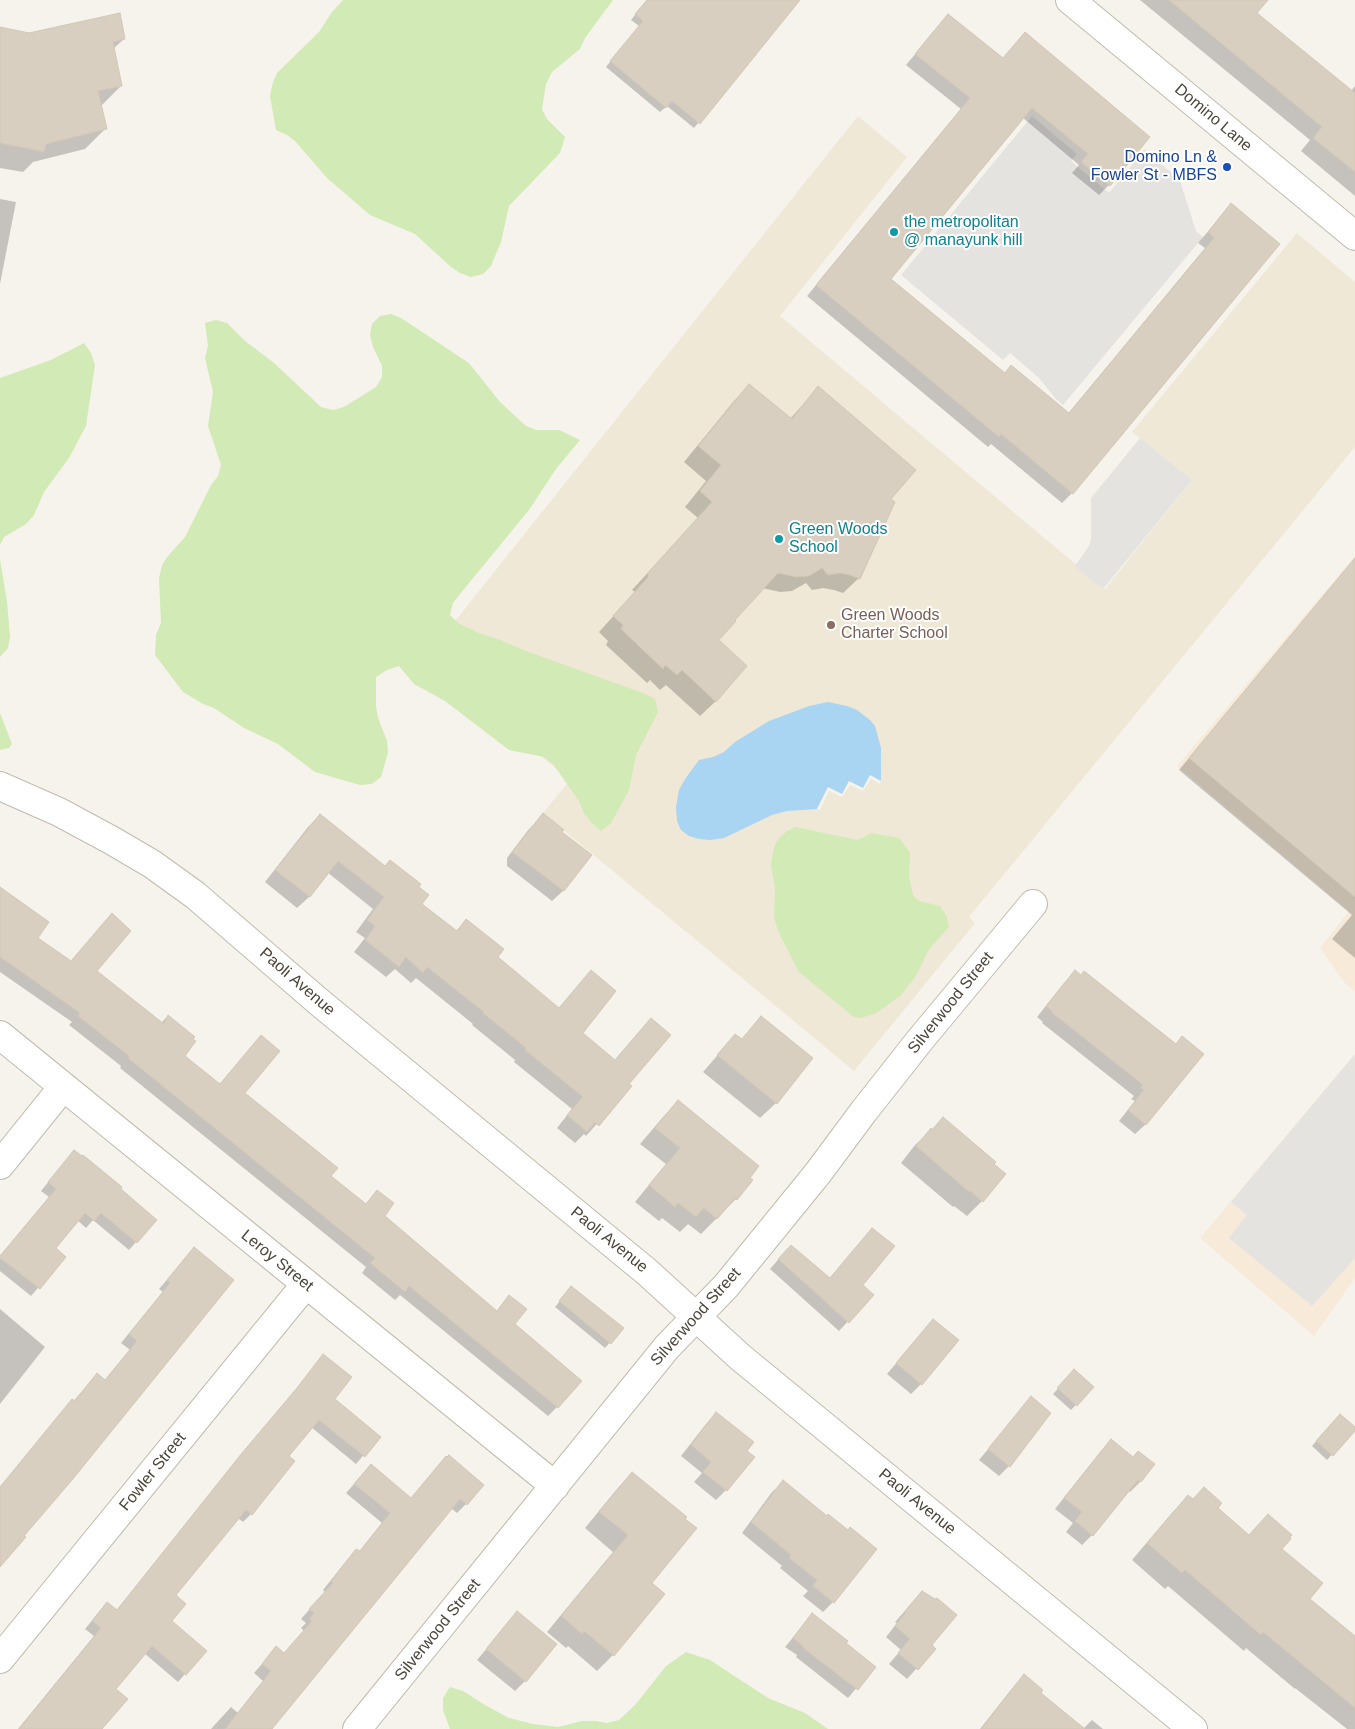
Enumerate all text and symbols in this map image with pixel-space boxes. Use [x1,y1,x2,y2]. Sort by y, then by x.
street label: Domino Lane [1170,80,1256,156]
place label: Domino Ln & Fowler St - MBFS [1091,148,1217,186]
marker: Domino Ln & Fowler St - MBFS [1221,161,1233,173]
place label: the metropolitan @ manayunk hill [904,213,1023,251]
marker: the metropolitan @ manayunk hill [888,226,900,238]
place label: Green Woods School [789,520,887,558]
marker: Green Woods School [773,533,785,545]
place label: Green Woods Charter School [841,606,948,644]
marker: Green Woods Charter School [825,619,837,631]
street label: Paoli Avenue [255,944,339,1020]
street label: Silverwood Street [904,948,998,1058]
street label: Paoli Avenue [566,1203,652,1277]
street label: Leroy Street [237,1226,317,1296]
street label: Silverwood Street [647,1264,745,1370]
street label: Fowler Street [116,1429,190,1515]
street label: Paoli Avenue [874,1465,960,1539]
street label: Silverwood Street [391,1575,485,1685]

